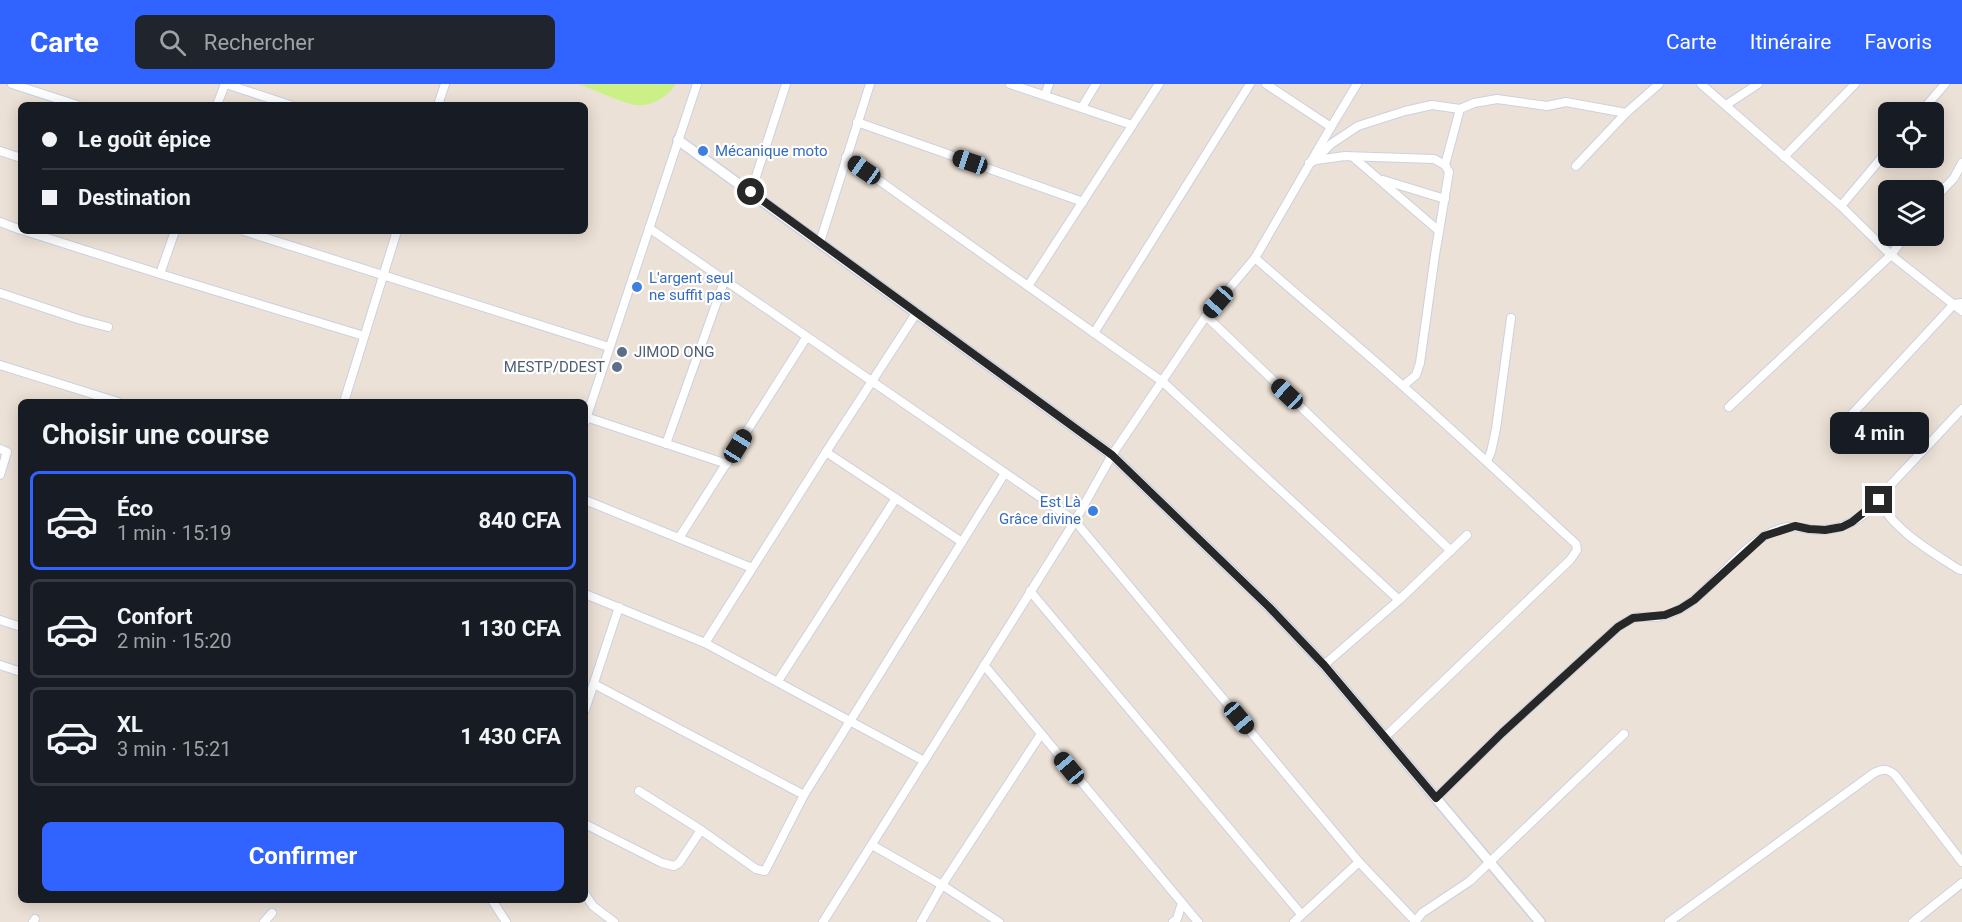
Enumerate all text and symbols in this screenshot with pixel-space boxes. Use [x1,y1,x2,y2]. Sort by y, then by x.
search box [135,15,555,69]
text: Carte [30,26,99,59]
icon: search [156,26,189,59]
text: Rechercher [204,30,314,55]
text: Carte [1666,30,1717,54]
text: Itinéraire [1750,30,1831,54]
text: Favoris [1864,30,1932,54]
map controls [1878,102,1944,246]
button: locate [1878,102,1944,168]
text: Le goût épice [78,127,211,152]
place label: Mécanique moto [715,142,828,160]
marker: Mécanique moto [696,144,710,158]
car [950,148,990,176]
car [844,152,884,188]
route start [737,178,764,205]
button: layers [1878,180,1944,246]
text: Destination [78,185,191,210]
place label: L'argent seul ne suffit pas [649,269,733,304]
marker: L'argent seul ne suffit pas [630,280,644,294]
car [1199,283,1237,321]
place label: JIMOD ONG [634,343,715,361]
marker: JIMOD ONG [615,345,629,359]
place label: MESTP/DDEST [504,358,605,376]
marker: MESTP/DDEST [610,360,624,374]
car [1268,375,1306,413]
callout: 4 min [1830,413,1928,455]
text: Choisir une course [42,419,269,451]
text: 4 min [1854,421,1905,445]
car [721,426,755,466]
route end [1865,486,1892,513]
place label: Est Là Grâce divine [999,493,1081,528]
icon: car [45,494,99,548]
text: Éco [117,496,153,521]
marker: Est Là Grâce divine [1086,504,1100,518]
text: 840 CFA [478,508,561,533]
text: 1 min · 15:19 [117,521,232,545]
icon: car [45,602,99,656]
text: Confort [117,604,192,629]
text: 1 130 CFA [460,616,561,641]
text: 2 min · 15:20 [117,629,232,653]
car [1221,698,1257,738]
icon: car [45,710,99,764]
text: XL [117,712,143,737]
text: 1 430 CFA [460,724,561,749]
text: 3 min · 15:21 [117,737,232,761]
car [1051,748,1087,788]
button: Confirmer [42,822,564,891]

